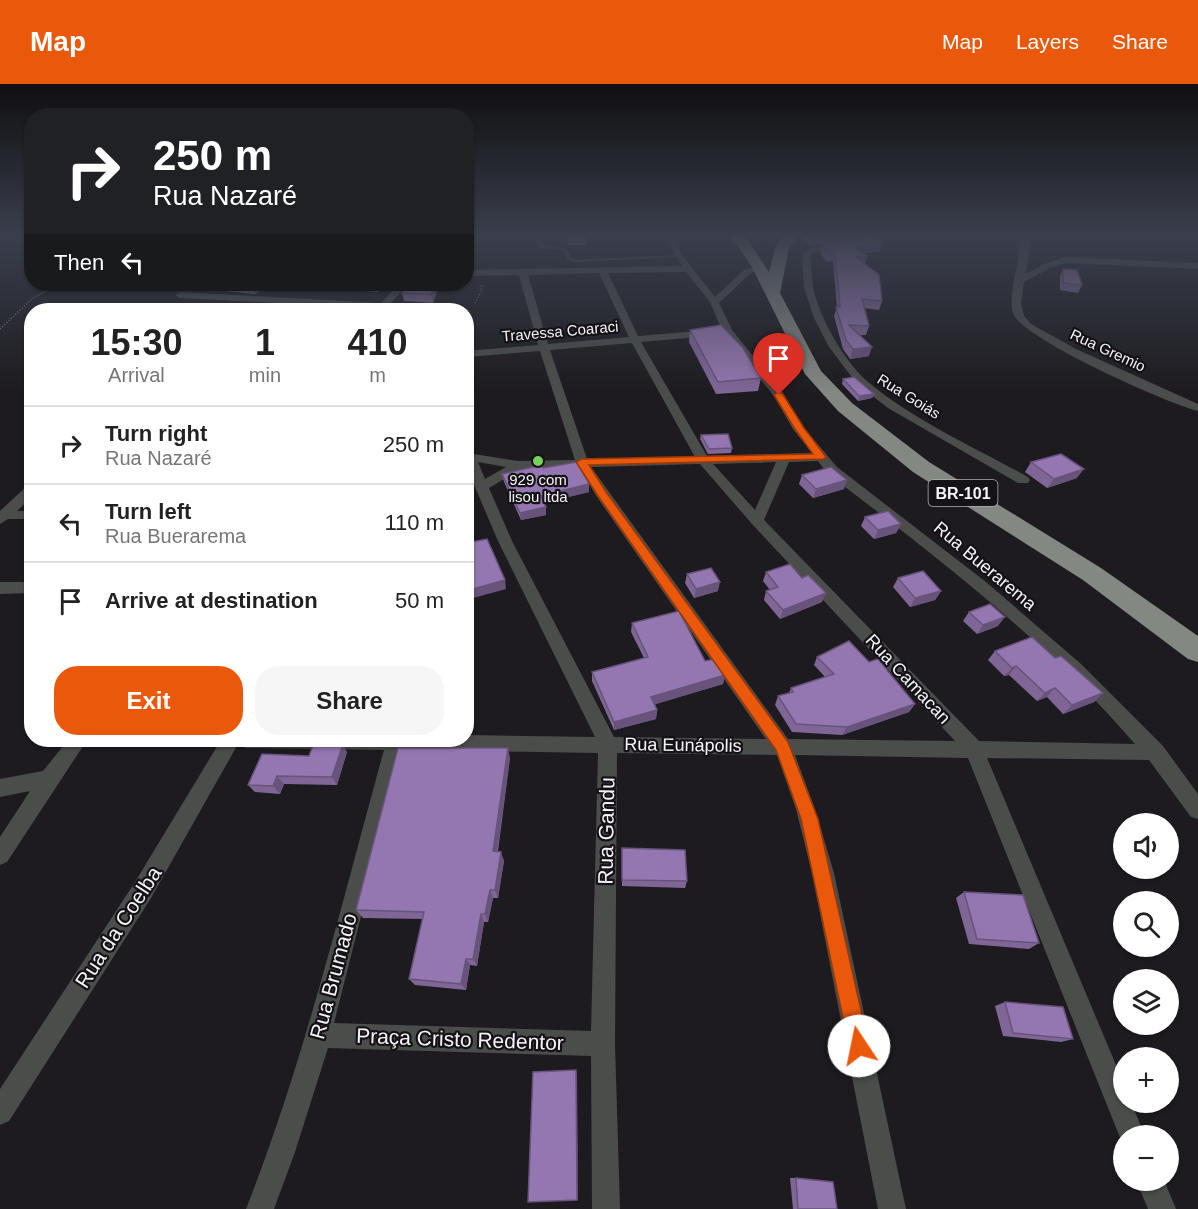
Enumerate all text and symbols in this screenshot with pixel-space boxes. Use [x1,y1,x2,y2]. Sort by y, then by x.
text: Map [30,26,86,57]
text: Map [942,30,983,53]
text: Layers [1016,30,1079,53]
text: Share [1112,30,1168,53]
icon: right [54,132,132,210]
text: 250 m [153,132,272,179]
text: Rua Nazaré [153,181,297,211]
icon: left [116,246,149,279]
text: Then [54,250,104,275]
street label: Travessa Coaraci [501,317,619,345]
text: 15:30 [90,322,182,363]
text: 1 [255,322,275,363]
text: 410 [347,322,408,363]
street label: Rua Gremio [1068,325,1148,375]
pin [753,333,804,395]
icon: arrive [762,342,795,375]
text: Arrival [108,364,165,386]
text: min [249,364,281,386]
text: m [369,364,386,386]
street label: Rua Goiás [874,370,944,422]
text: Turn right [105,421,207,446]
icon: right [54,429,87,462]
text: 250 m [383,432,444,457]
text: Rua Nazaré [105,447,212,469]
marker: 929 com lisou ltda [531,454,545,468]
place label: 929 com lisou ltda [508,471,568,505]
road number: BR-101 [928,480,998,506]
text: Turn left [105,499,191,524]
icon: left [54,507,87,540]
text: 110 m [384,510,444,535]
street label: Rua Buerarema [930,517,1041,615]
text: Rua Buerarema [105,525,246,547]
icon: arrive [54,585,87,618]
text: Arrive at destination [105,588,318,613]
text: 50 m [395,588,444,613]
street label: Rua Camacan [861,630,955,728]
button: Exit [54,666,243,735]
button: Share [255,666,444,735]
street label: Rua Eunápolis [624,734,742,756]
street label: Rua Gandu [594,777,618,885]
map controls [1113,813,1179,1191]
button: sound [1113,813,1179,879]
street label: Rua da Coelba [70,862,166,992]
button: search [1113,891,1179,957]
street label: Rua Brumado [305,910,361,1042]
button: layers [1113,969,1179,1035]
position arrow [827,1014,891,1078]
street label: Praça Cristo Redentor [356,1024,564,1054]
button: + [1113,1047,1179,1113]
button: − [1113,1125,1179,1191]

